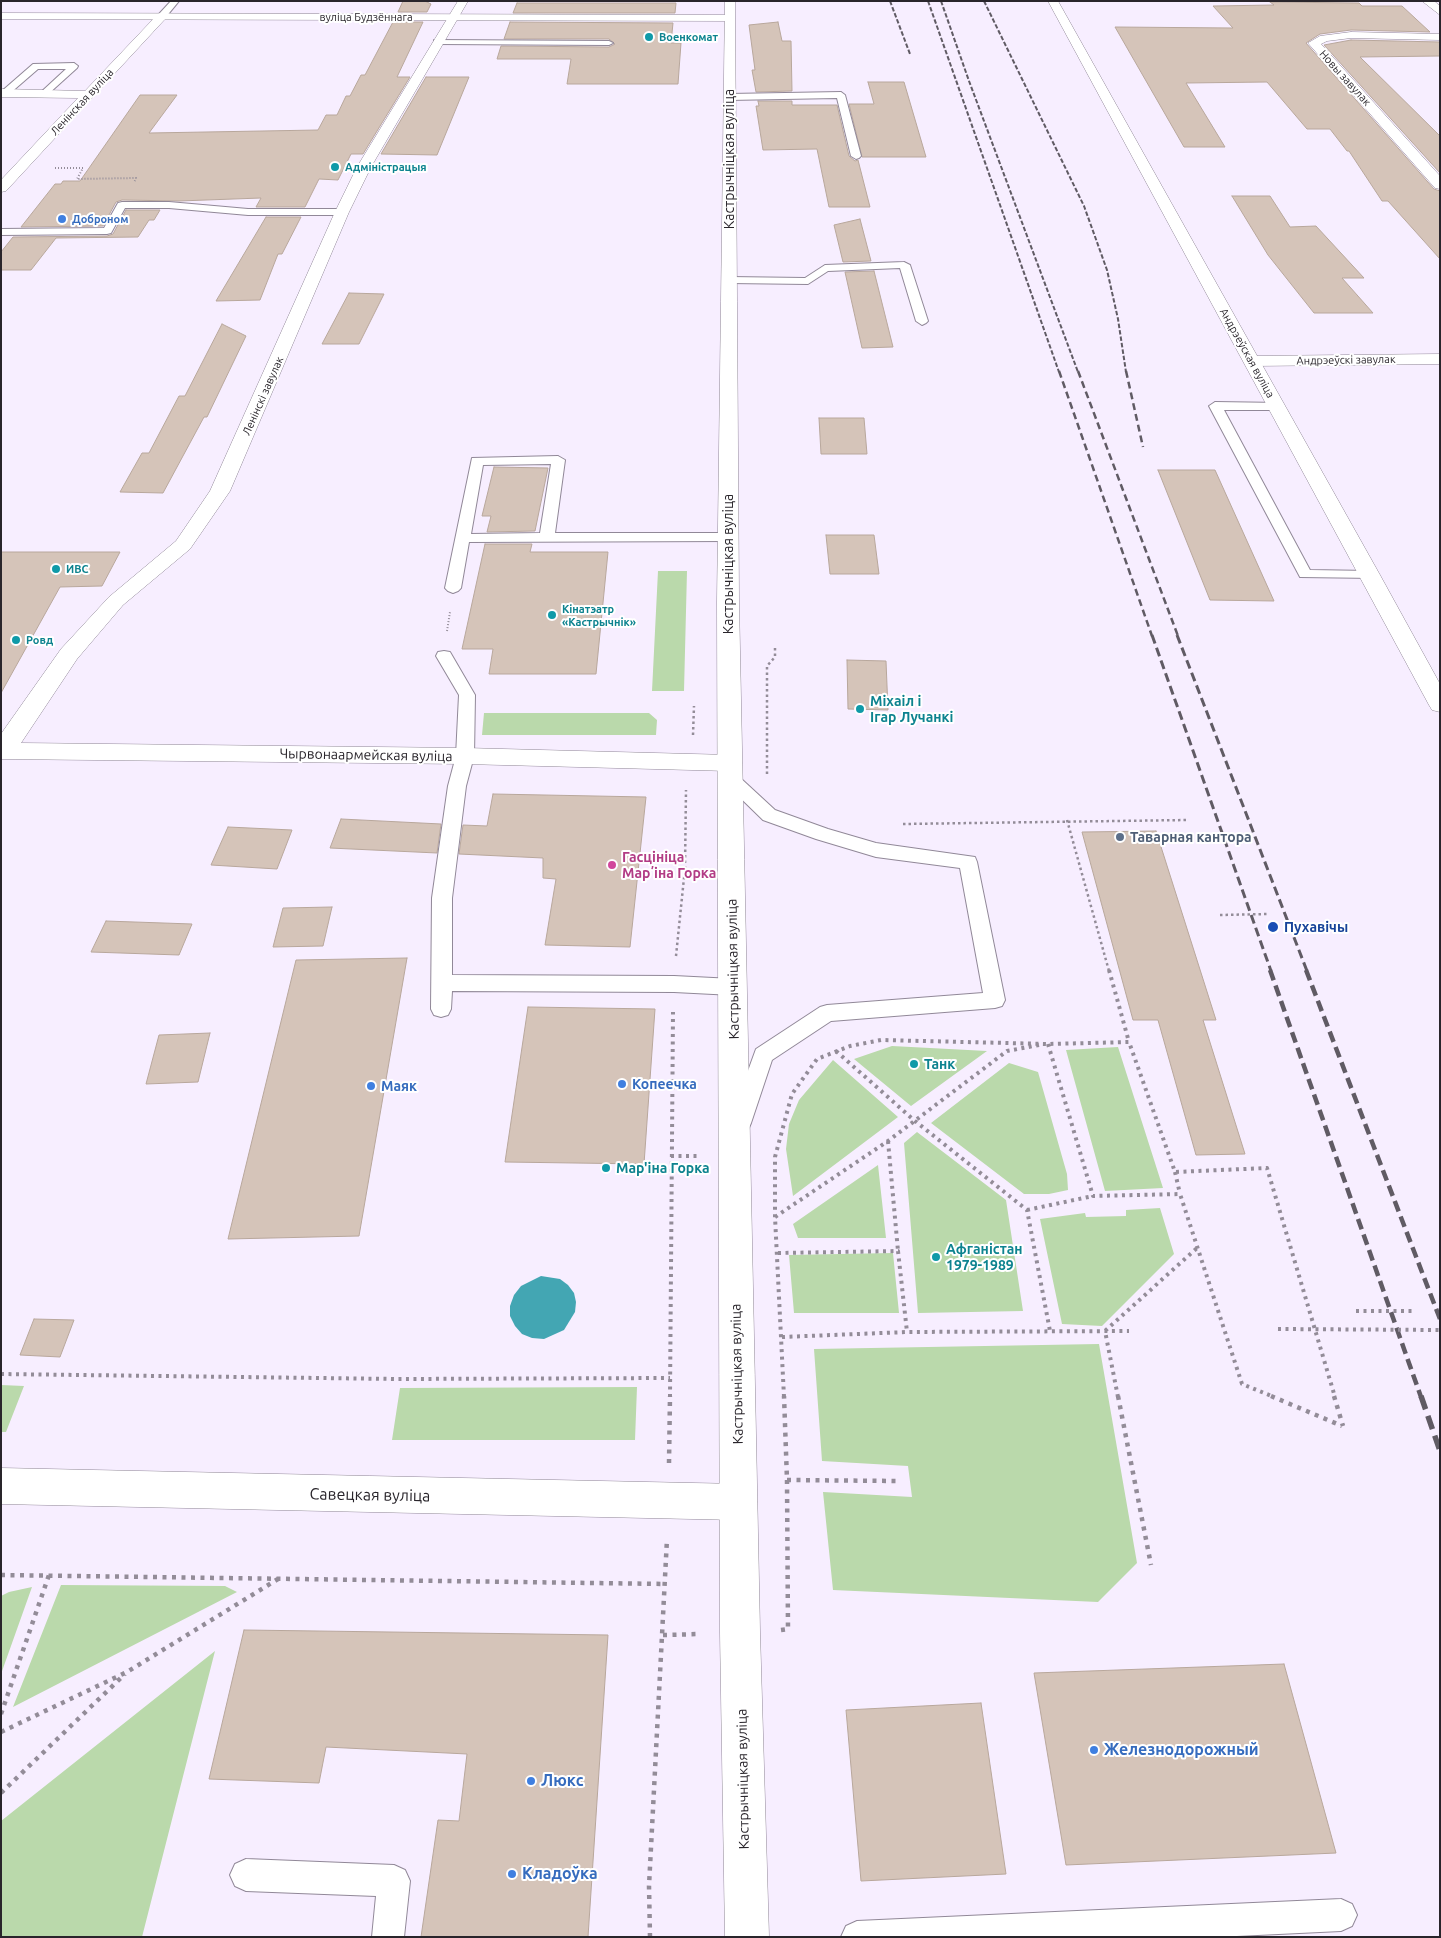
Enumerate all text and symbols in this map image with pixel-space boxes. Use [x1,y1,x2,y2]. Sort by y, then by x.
street label: вуліца Будзённага [319,10,413,24]
place label: Военкомат [659,30,718,44]
marker: Военкомат [643,31,655,43]
street label: Новы завулак [1316,47,1374,109]
street label: Ленінская вуліца [48,66,116,138]
street label: Кастрычніцкая вуліца [721,89,737,229]
place label: Адміністрацыя [345,160,427,174]
marker: Адміністрацыя [329,161,341,173]
place label: Доброном [72,212,129,226]
marker: Доброном [56,213,68,225]
street label: Андрэеўская вуліца [1217,306,1277,400]
street label: Андрэеўскі завулак [1296,353,1396,367]
street label: Ленінскі завулак [240,354,286,438]
street label: Кастрычніцкая вуліца [720,494,736,634]
place label: ИВС [66,562,89,576]
marker: ИВС [50,563,62,575]
place label: Кінатэатр «Кастрычнік» [562,602,636,628]
marker: Кінатэатр «Кастрычнік» [546,609,558,621]
place label: Ровд [26,633,53,647]
marker: Ровд [10,634,22,646]
place label: Міхаіл і Ігар Лучанкі [870,693,953,726]
marker: Міхаіл і Ігар Лучанкі [854,703,866,715]
street label: Чырвонаармейская вуліца [279,745,453,765]
place label: Таварная кантора [1130,829,1252,845]
marker: Таварная кантора [1114,831,1126,843]
place label: Гасцініца Марʼіна Горка [622,849,716,882]
marker: Гасцініца Марʼіна Горка [606,859,618,871]
street label: Кастрычніцкая вуліца [723,899,743,1039]
place label: Пухавічы [1284,919,1348,935]
marker: Пухавічы [1266,920,1280,934]
place label: Танк [924,1056,955,1072]
marker: Танк [908,1058,920,1070]
place label: Копеечка [632,1076,697,1092]
place label: Маяк [381,1078,417,1094]
marker: Копеечка [616,1078,628,1090]
marker: Маяк [365,1080,377,1092]
place label: Мар'іна Горка [616,1160,710,1176]
marker: Мар'іна Горка [600,1162,612,1174]
place label: Афганістан 1979-1989 [946,1241,1023,1274]
marker: Афганістан 1979-1989 [930,1251,942,1263]
street label: Кастрычніцкая вуліца [727,1304,747,1444]
street label: Савецкая вуліца [309,1484,431,1506]
street label: Кастрычніцкая вуліца [733,1709,753,1849]
place label: Железнодорожный [1104,1740,1259,1760]
marker: Железнодорожный [1088,1744,1100,1756]
place label: Люкс [541,1771,584,1791]
marker: Люкс [525,1775,537,1787]
place label: Кладоўка [522,1864,598,1884]
marker: Кладоўка [506,1868,518,1880]

